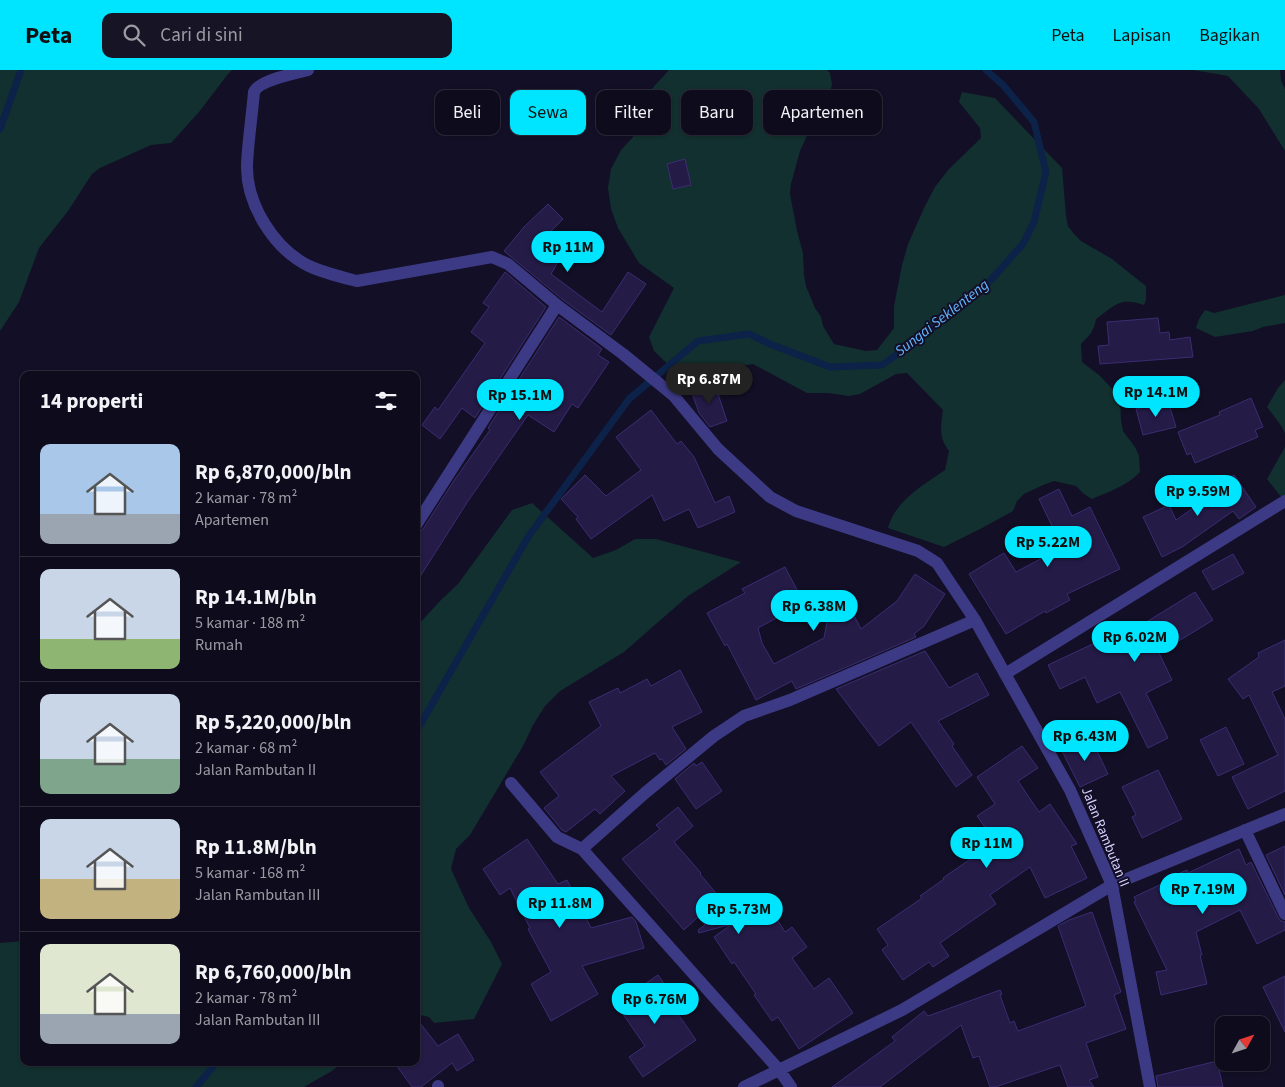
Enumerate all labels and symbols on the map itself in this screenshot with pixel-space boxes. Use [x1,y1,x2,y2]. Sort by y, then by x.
pin: Rp 11M [527,230,609,273]
water label: Sungai Seklenteng [891,275,994,361]
pin: Rp 6.87M [657,362,761,405]
pin: Rp 14.1M [1104,376,1208,418]
pin: Rp 15.1M [468,378,572,421]
pin: Rp 9.59M [1146,474,1250,517]
pin: Rp 5.22M [996,526,1100,568]
pin: Rp 6.38M [762,590,866,632]
pin: Rp 6.02M [1083,620,1187,663]
pin: Rp 6.43M [1033,720,1137,762]
street label: Jalan Rambutan II [1076,784,1134,890]
pin: Rp 11M [946,826,1028,869]
pin: Rp 7.19M [1151,872,1255,915]
pin: Rp 11.8M [508,886,612,929]
pin: Rp 5.73M [687,892,791,935]
pin: Rp 6.76M [603,982,707,1025]
north arrow [1215,1016,1270,1071]

